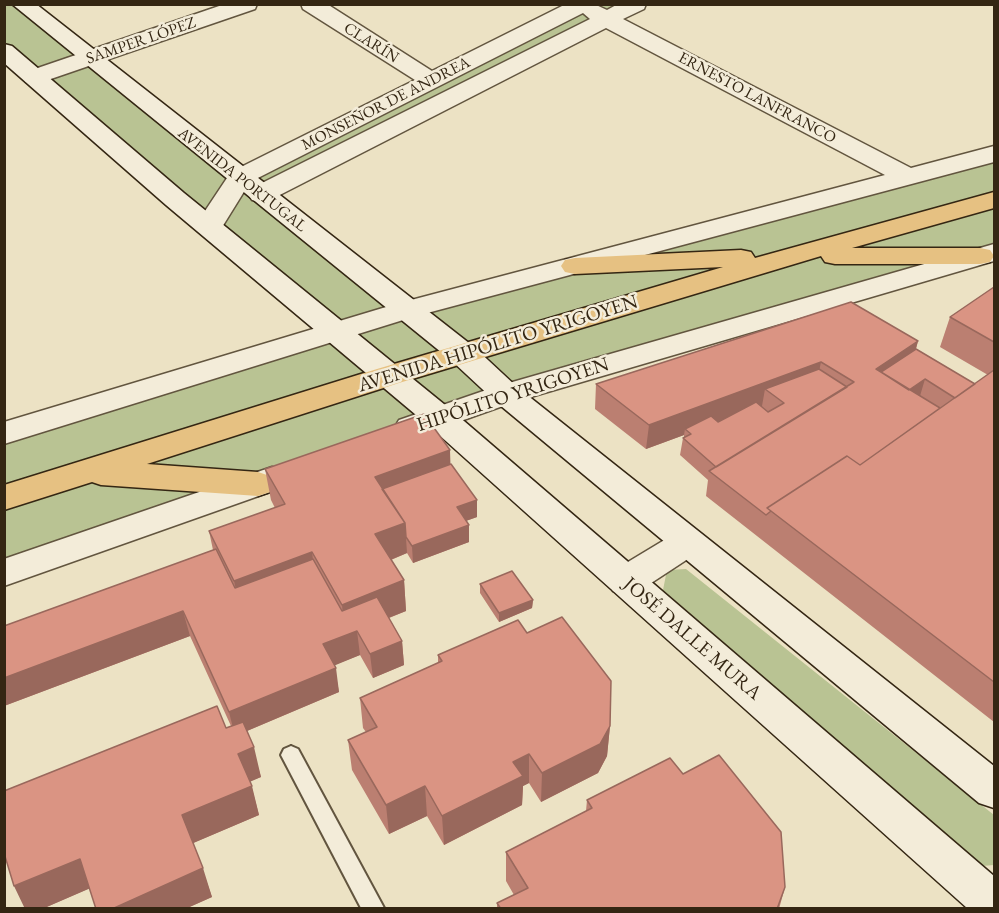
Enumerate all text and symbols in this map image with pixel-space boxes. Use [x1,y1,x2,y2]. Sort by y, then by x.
street label: SAMPER LÓPEZ [84,13,198,69]
street label: CLARÍN [340,19,402,67]
street label: ERNESTO LANFRANCO [675,48,839,148]
street label: MONSEÑOR DE ANDREA [298,53,474,155]
street label: AVENIDA PORTUGAL [174,124,310,236]
street label: AVENIDA HIPÓLITO YRIGOYEN [355,290,641,398]
street label: HIPÓLITO YRIGOYEN [414,353,612,437]
street label: JOSÉ DALLE MURA [618,572,766,706]

